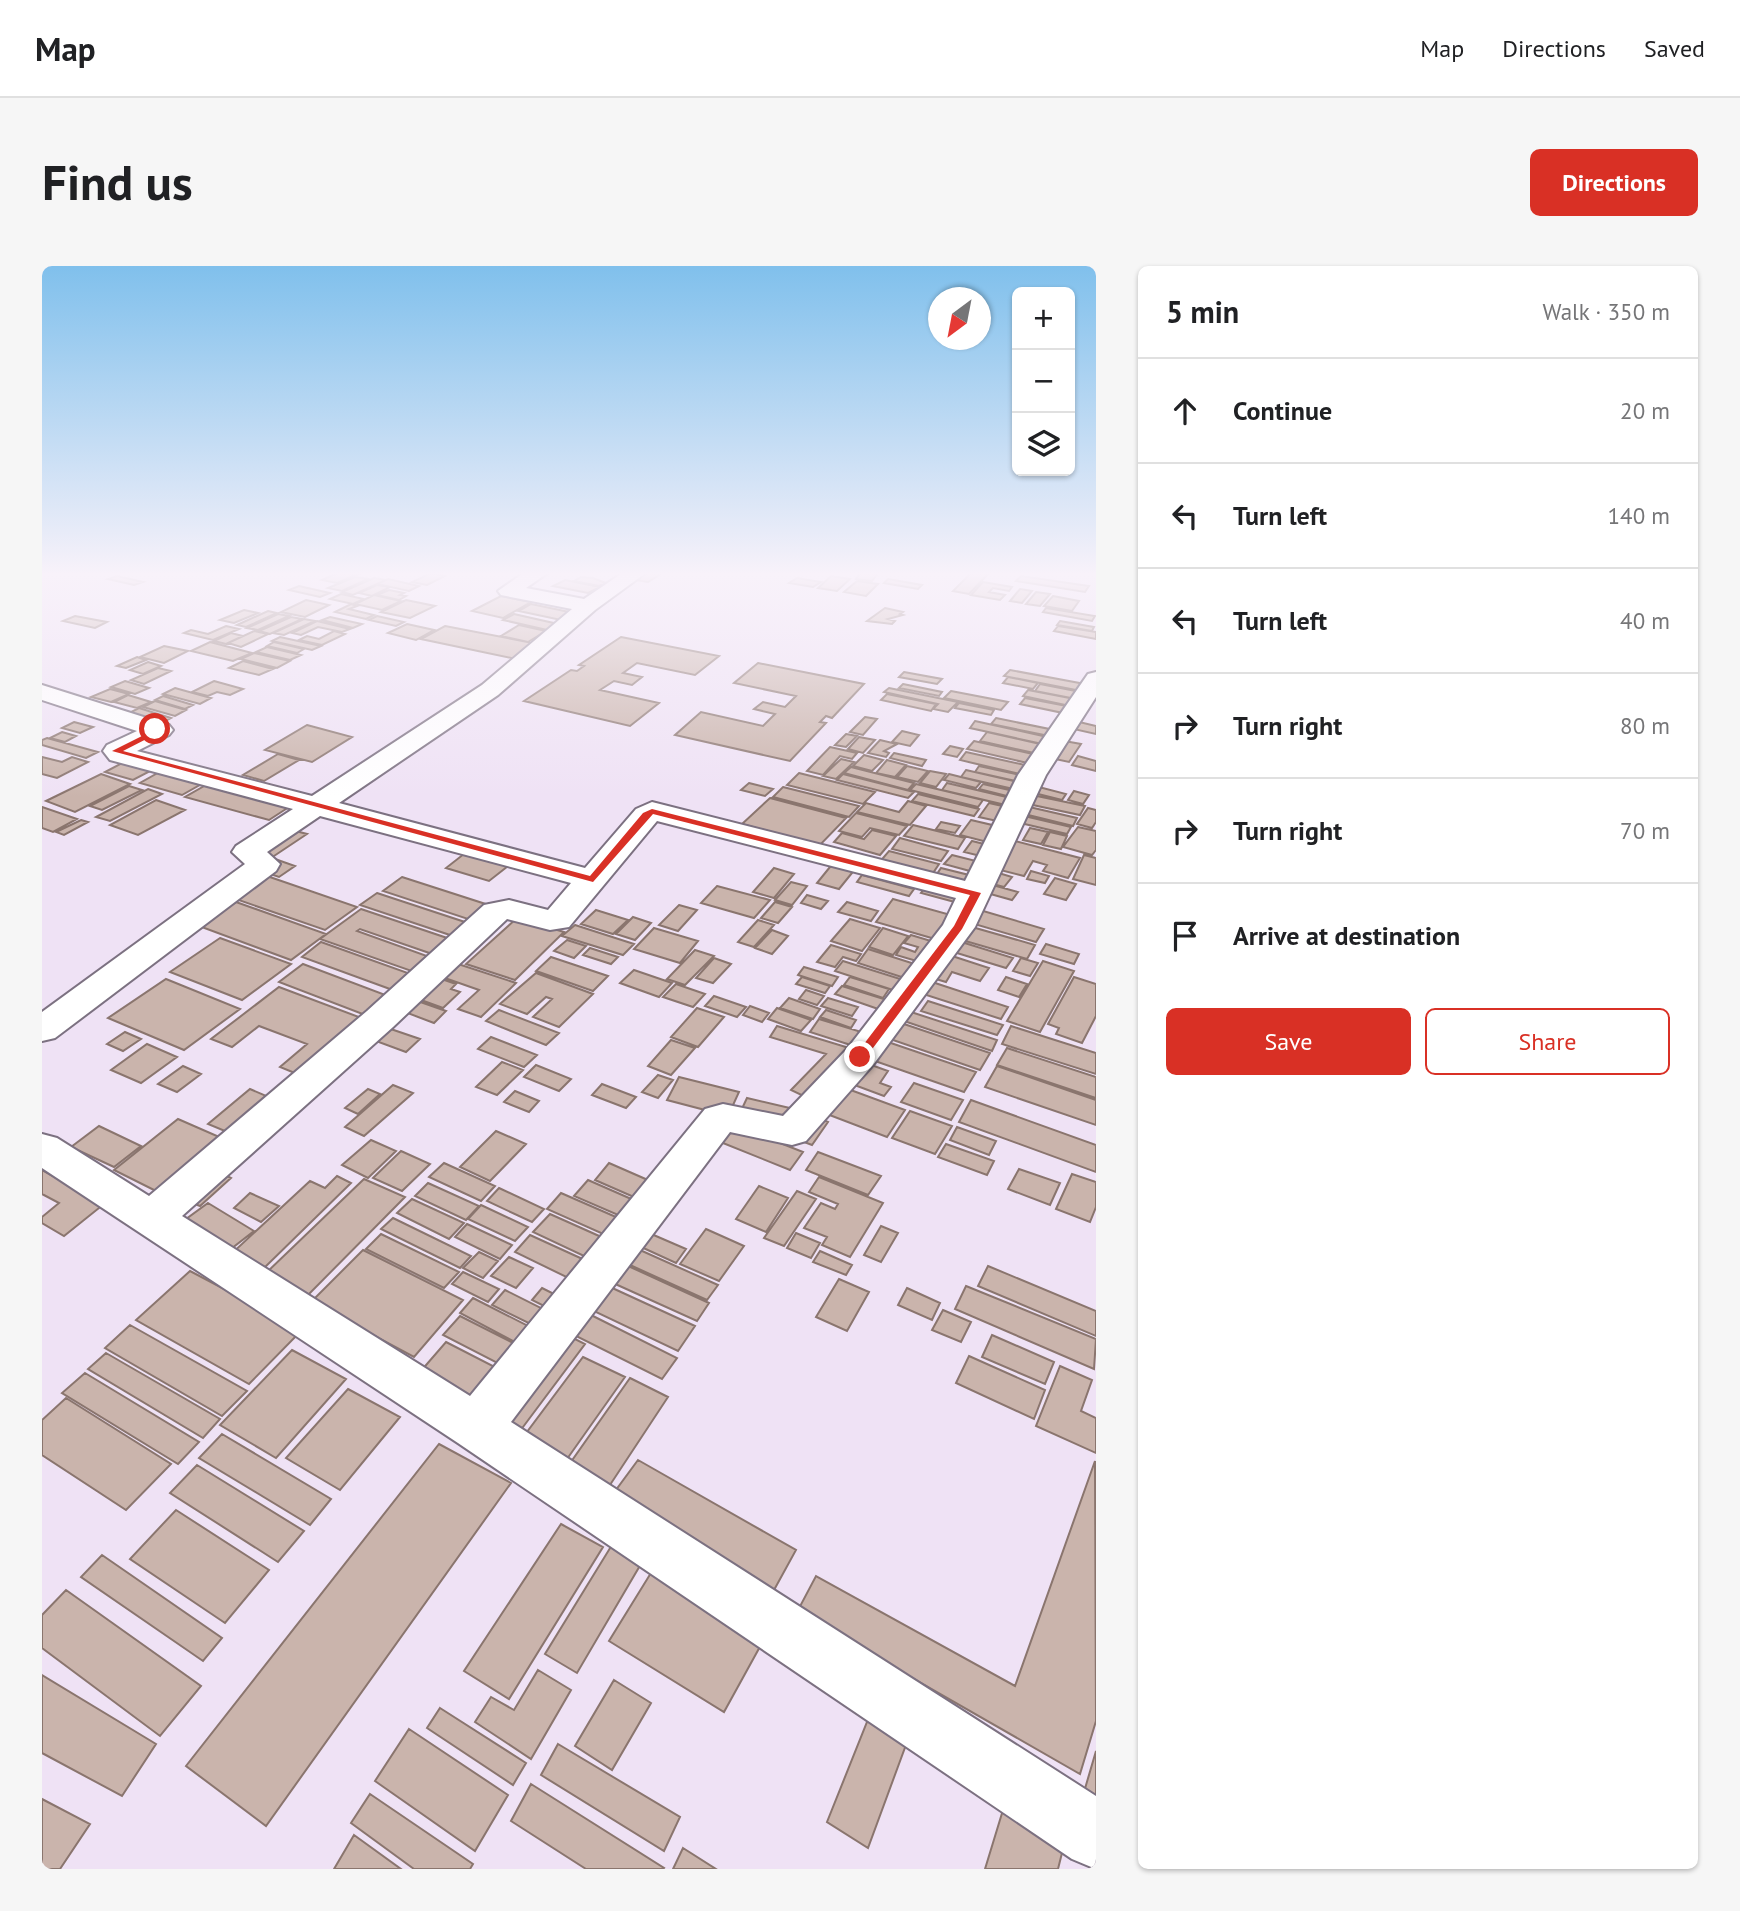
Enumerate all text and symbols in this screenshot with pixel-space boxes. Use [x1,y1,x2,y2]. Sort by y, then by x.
text: Map [35,27,96,70]
text: Map [1420,33,1464,64]
text: Directions [1502,33,1606,64]
text: Saved [1644,33,1705,64]
button: Directions [1530,149,1698,216]
text: Find us [42,150,193,214]
north arrow [928,287,991,350]
map controls [1012,287,1075,476]
button: + [1012,287,1075,350]
text: 5 min [1166,292,1239,331]
text: Walk · 350 m [1543,297,1670,326]
button: − [1012,350,1075,413]
icon: ahead [1166,392,1204,430]
text: Continue [1233,394,1332,427]
text: 20 m [1620,396,1670,425]
button: layers [1012,413,1075,476]
icon: left [1166,497,1204,535]
text: Turn left [1233,499,1327,532]
text: 140 m [1608,501,1670,530]
icon: left [1166,602,1204,640]
text: Turn left [1233,604,1327,637]
text: 40 m [1620,606,1670,635]
icon: right [1166,707,1204,745]
text: Turn right [1233,709,1342,742]
text: 80 m [1620,711,1670,740]
route start [139,713,170,744]
icon: right [1166,812,1204,850]
text: Turn right [1233,814,1342,847]
text: 70 m [1620,816,1670,845]
icon: arrive [1166,917,1204,955]
text: Arrive at destination [1233,919,1460,952]
button: Save [1166,1008,1411,1075]
button: Share [1425,1008,1670,1075]
route end [844,1041,875,1072]

